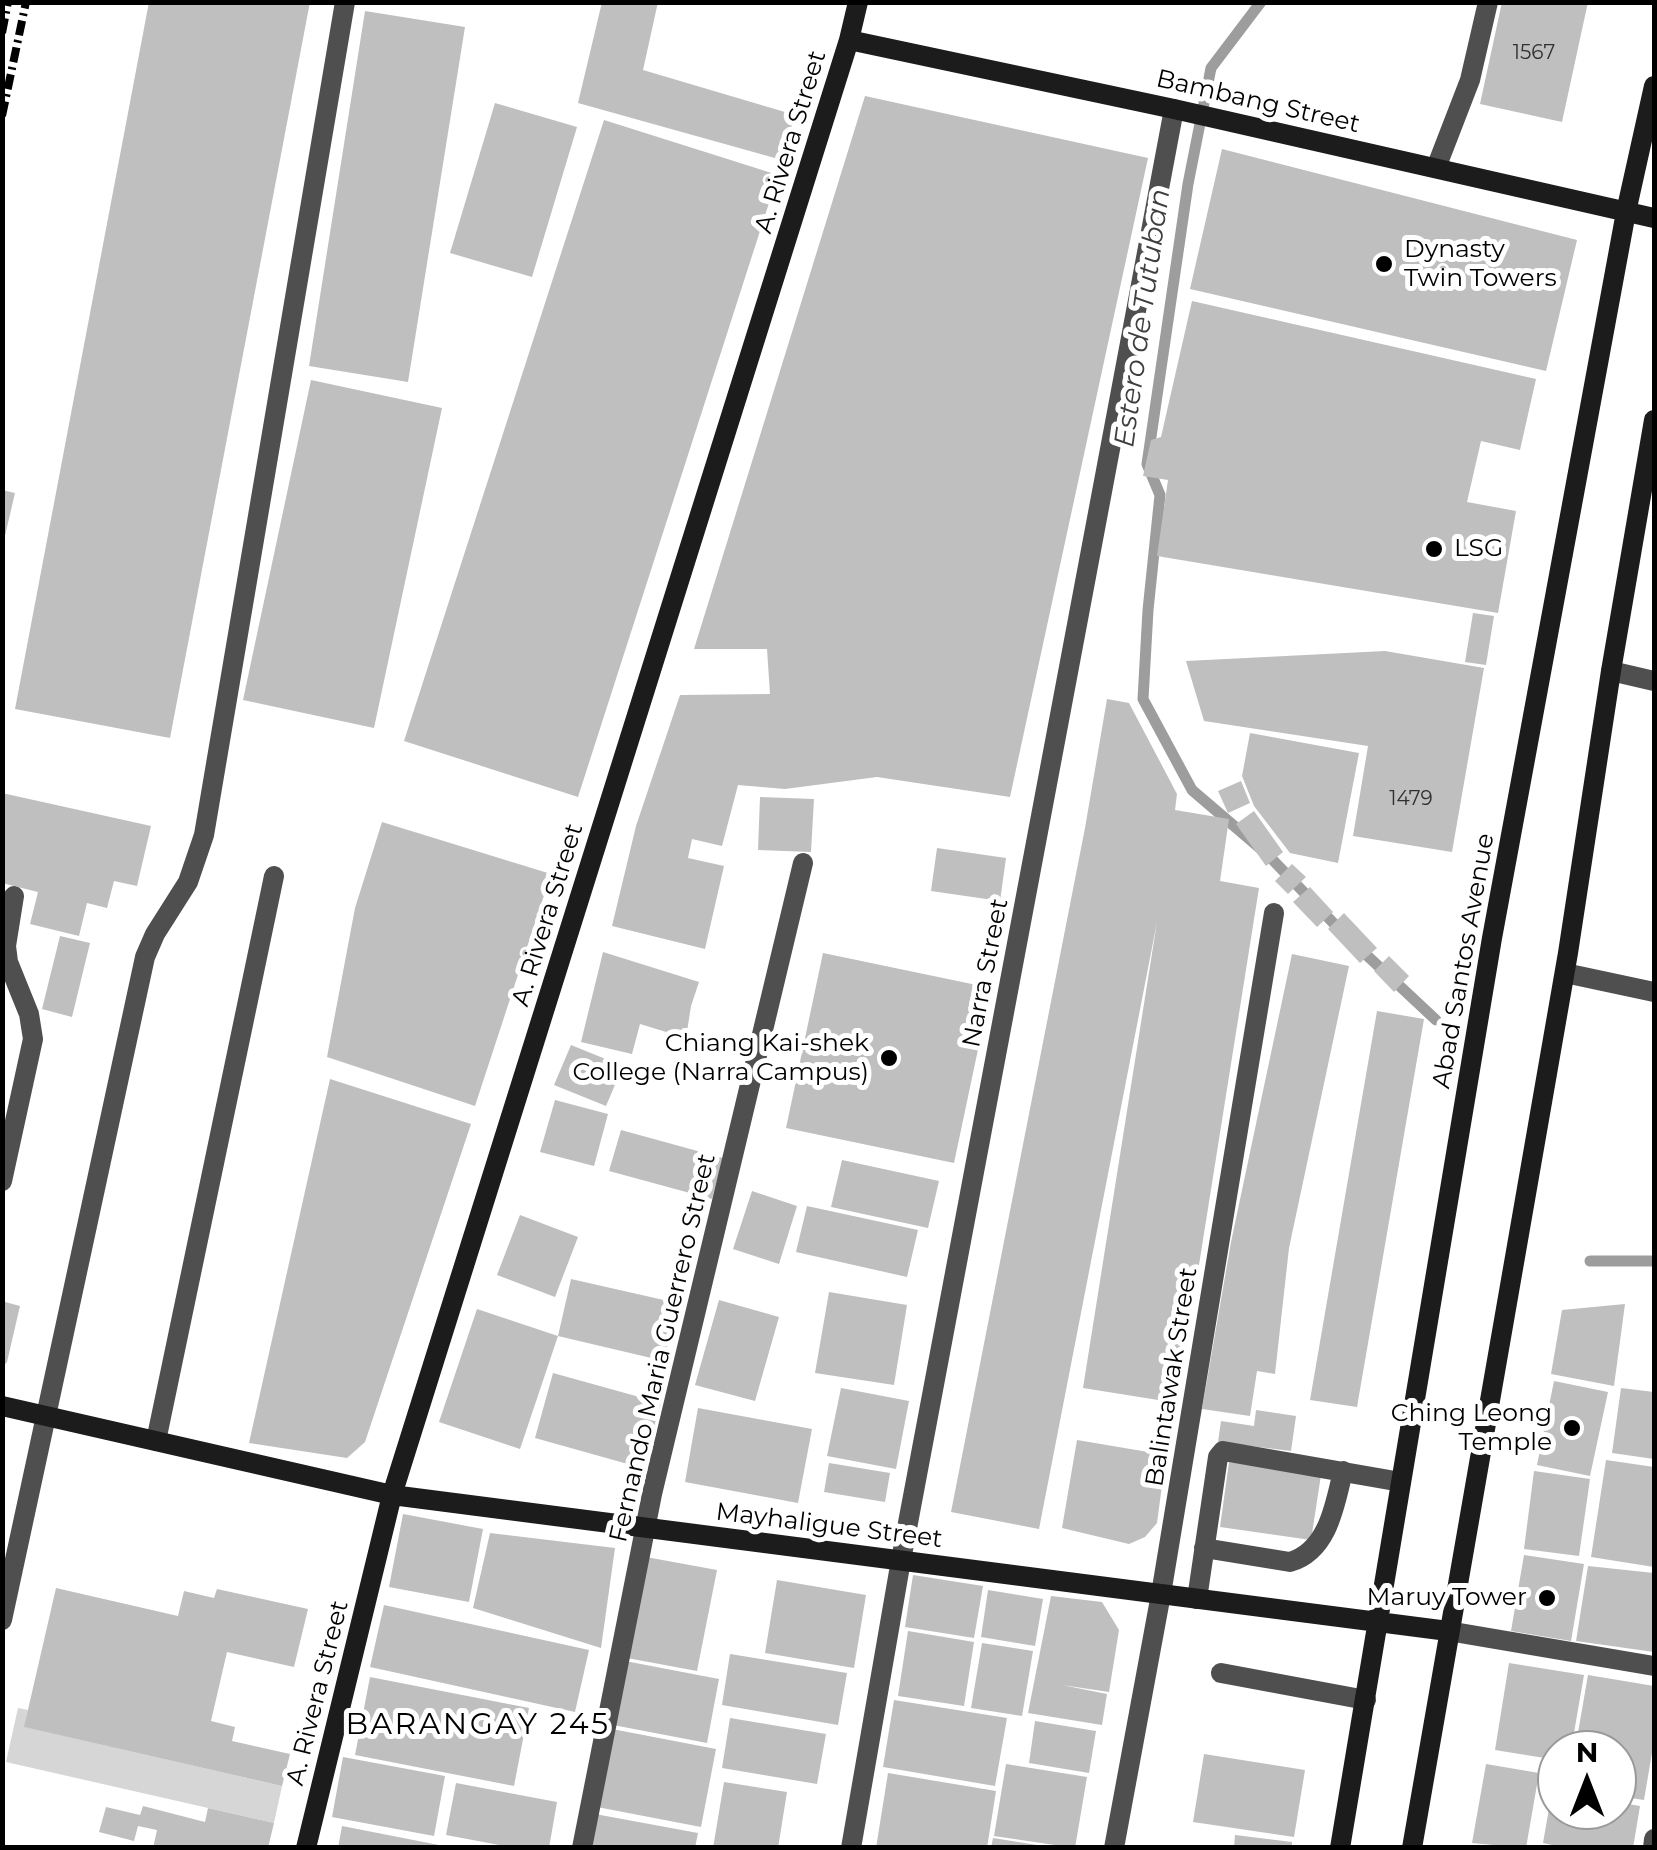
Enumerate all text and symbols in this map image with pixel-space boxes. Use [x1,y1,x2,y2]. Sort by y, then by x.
house number: 1567 [1513,41,1555,65]
street label: A. Rivera Street [749,47,833,237]
street label: Bambang Street [1153,64,1363,140]
water label: Estero de Tutuban [1108,187,1178,449]
place label: Dynasty Twin Towers [1404,235,1557,294]
marker: Dynasty Twin Towers [1373,253,1395,275]
place label: LSG [1454,534,1503,564]
marker: LSG [1423,538,1445,560]
house number: 1479 [1389,787,1433,811]
street label: A. Rivera Street [506,820,590,1010]
street label: Abad Santos Avenue [1427,831,1501,1091]
street label: Narra Street [957,896,1015,1050]
place label: Chiang Kai-shek College (Narra Campus) [572,1029,869,1088]
marker: Chiang Kai-shek College (Narra Campus) [878,1047,900,1069]
street label: Fernando Maria Guerrero Street [604,1151,722,1545]
street label: Balintawak Street [1140,1265,1204,1489]
place label: Ching Leong Temple [1391,1399,1552,1458]
marker: Ching Leong Temple [1561,1417,1583,1439]
street label: Mayhaligue Street [714,1497,944,1555]
place label: Maruy Tower [1367,1583,1527,1613]
marker: Maruy Tower [1536,1587,1558,1609]
street label: A. Rivera Street [281,1597,355,1789]
district label: BARANGAY 245 [346,1707,610,1743]
north arrow [1537,1730,1637,1830]
text: N [1576,1735,1598,1769]

